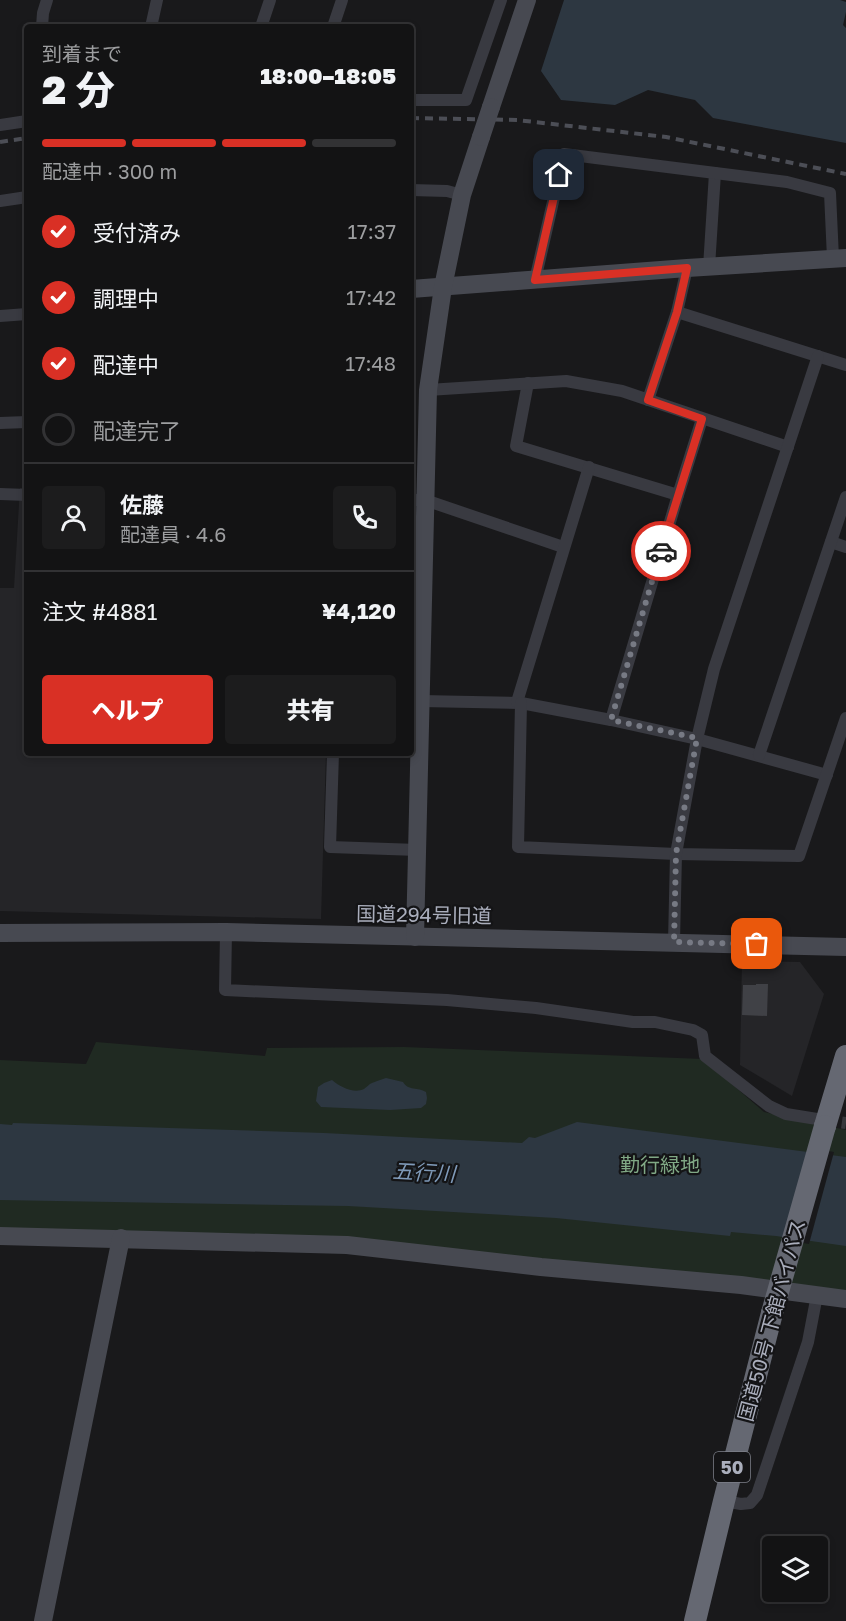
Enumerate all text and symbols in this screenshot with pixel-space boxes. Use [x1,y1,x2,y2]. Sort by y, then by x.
text: 到着まで [42,41,122,65]
text: 18:00–18:05 [260,62,396,89]
text: 2 分 [42,66,115,113]
pin [533,149,584,200]
icon: home [542,158,575,191]
text: 配達中 · 300 m [42,159,177,183]
icon: check [42,215,75,248]
text: 受付済み [93,219,181,246]
text: 17:37 [347,219,396,243]
icon: check [42,281,75,314]
text: 調理中 [93,285,159,312]
text: 17:42 [346,285,396,309]
icon: check [42,347,75,380]
text: 配達中 [93,351,159,378]
text: 17:48 [345,351,396,375]
text: 配達完了 [93,417,181,444]
button: person [42,486,105,549]
button: phone [333,486,396,549]
text: 佐藤 [120,491,164,518]
courier [631,521,691,581]
text: 配達員 · 4.6 [120,522,226,546]
icon: car [645,535,678,568]
text: ¥4,120 [322,597,396,624]
text: 注文 #4881 [42,598,157,625]
button: ヘルプ [42,675,213,744]
button: 共有 [225,675,396,744]
street label: 国道294号旧道 [356,901,492,927]
pin [731,918,782,969]
icon: bag [740,927,773,960]
park label: 勤行緑地 [620,1152,700,1176]
water label: 五行川 [392,1157,458,1187]
street label: 国道50号 下館バイパス [732,1216,810,1424]
road number: 50 [714,1452,750,1482]
map controls [762,1536,828,1602]
button: layers [762,1536,828,1602]

